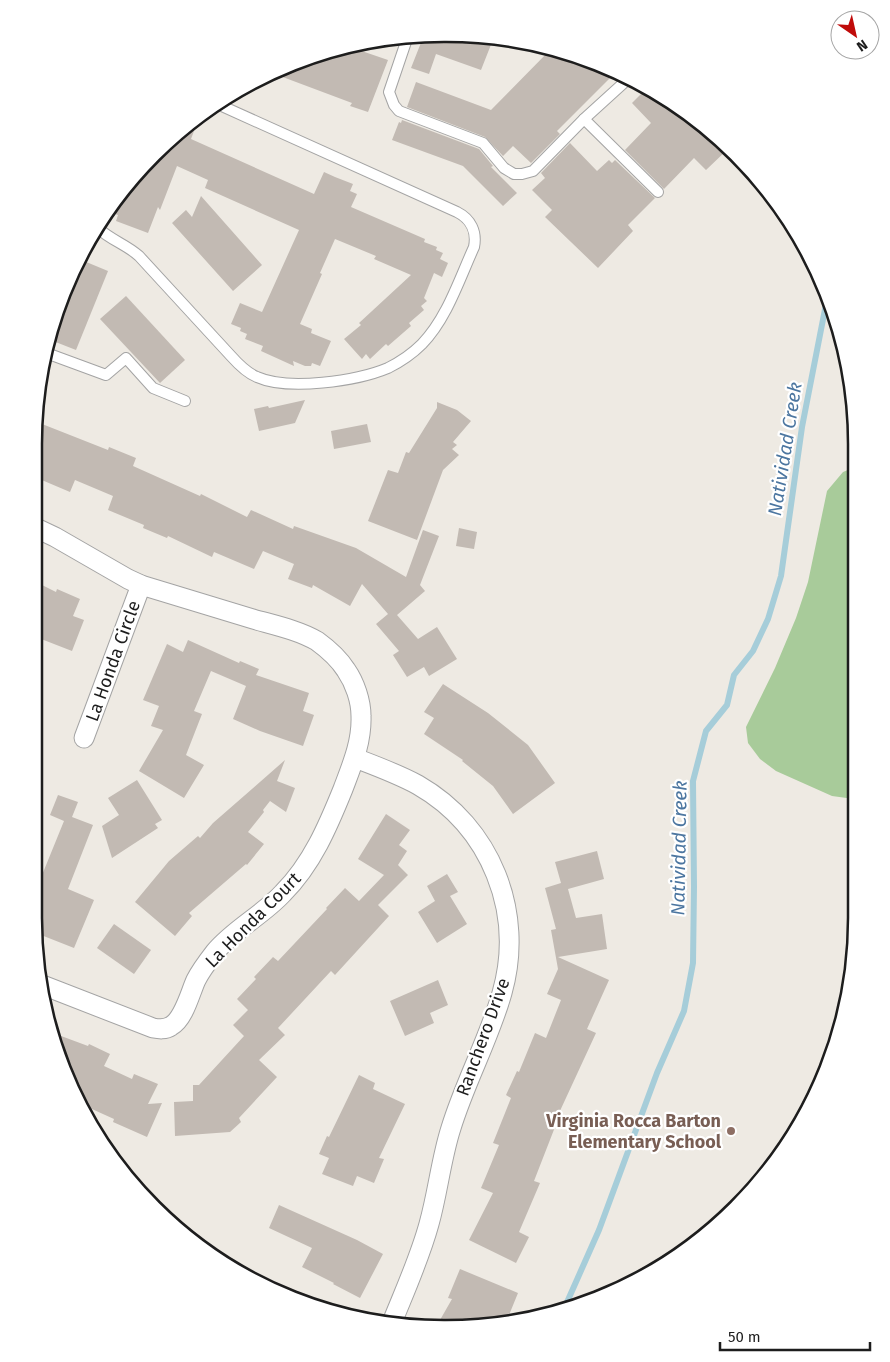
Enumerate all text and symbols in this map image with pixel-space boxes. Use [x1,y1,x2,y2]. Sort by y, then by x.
north arrow [830,10,880,60]
text: N [853,36,871,55]
water label: Natividad Creek [763,380,807,518]
street label: La Honda Circle [81,598,145,724]
water label: Natividad Creek [666,780,692,916]
street label: La Honda Court [201,867,306,972]
street label: Ranchero Drive [451,975,515,1099]
place label: Virginia Rocca Barton Elementary School [545,1110,722,1153]
marker: Virginia Rocca Barton Elementary School [725,1125,737,1137]
scale bar [720,1320,870,1352]
text: 50 m [728,1328,761,1346]

